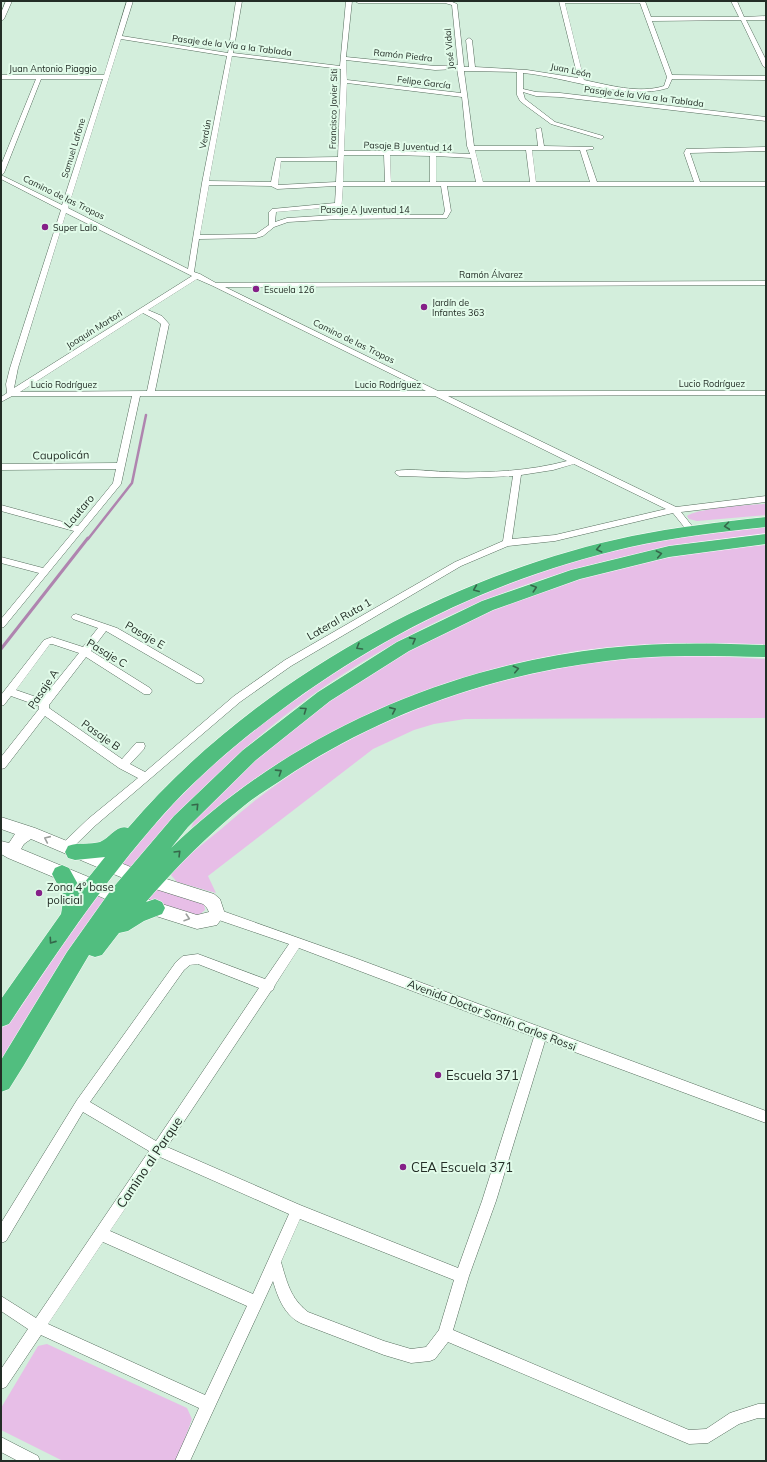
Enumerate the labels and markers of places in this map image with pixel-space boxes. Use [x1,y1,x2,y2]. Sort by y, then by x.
marker: Super Lalo [40,222,50,232]
place label: Super Lalo [53,222,97,233]
marker: Escuela 126 [251,284,261,294]
place label: Escuela 126 [264,284,314,295]
place label: Jardín de Infantes 363 [432,297,484,318]
marker: Jardín de Infantes 363 [419,302,429,312]
place label: Zona 4° base policial [47,880,114,907]
marker: Zona 4° base policial [34,888,44,898]
place label: Escuela 371 [446,1067,519,1083]
marker: Escuela 371 [433,1070,443,1080]
place label: CEA Escuela 371 [411,1159,513,1175]
marker: CEA Escuela 371 [398,1162,408,1172]

